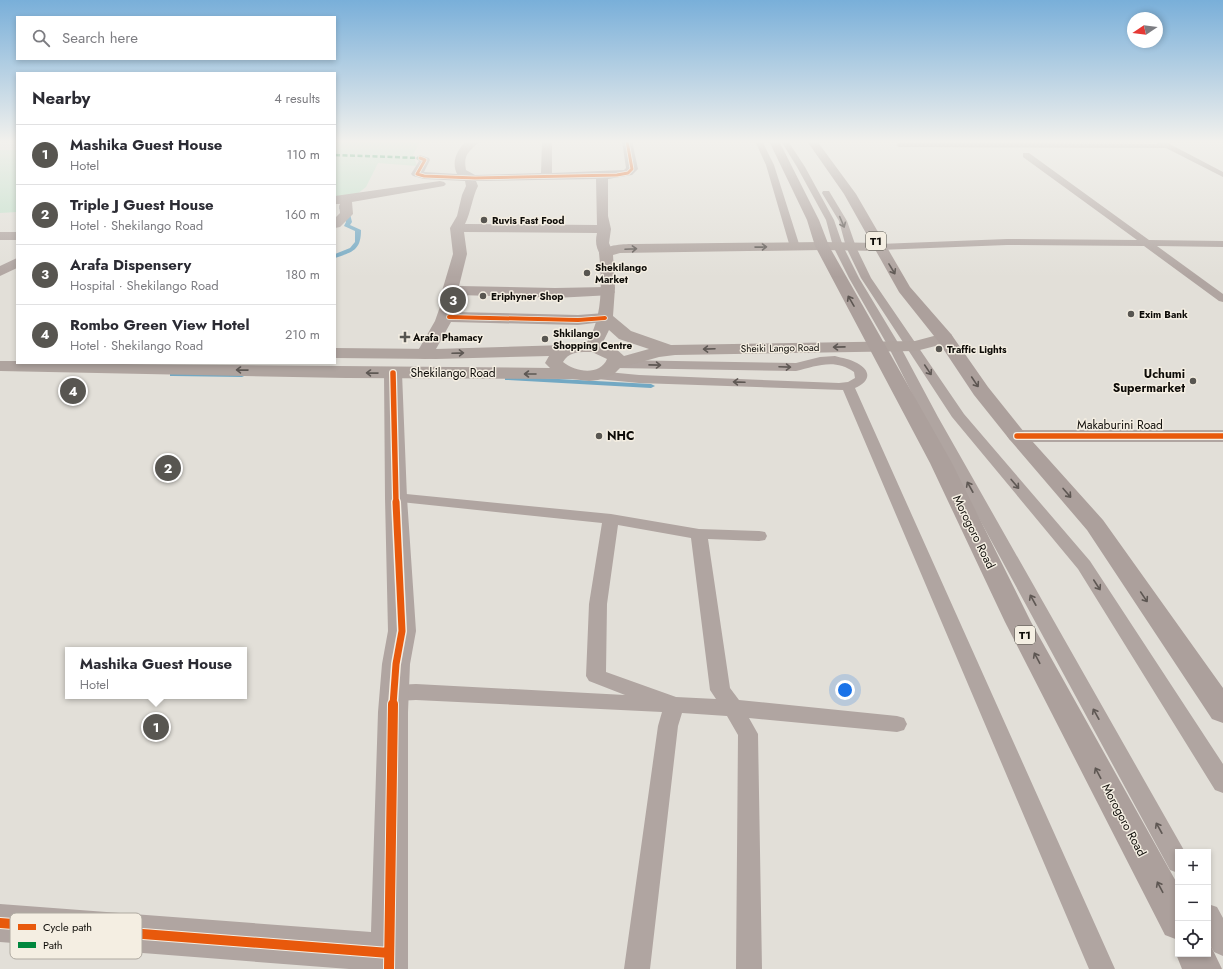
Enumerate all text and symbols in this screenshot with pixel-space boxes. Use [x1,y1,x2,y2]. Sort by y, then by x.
north arrow [1127,12,1163,48]
search box [16,16,336,60]
icon: search [30,27,52,49]
text: Search here [62,27,138,49]
text: Nearby [32,86,90,110]
text: 4 results [274,89,320,108]
text: Mashika Guest House [70,134,222,156]
text: 1 [42,145,48,164]
text: 110 m [286,145,320,164]
text: Hotel [70,156,99,175]
text: Triple J Guest House [70,194,214,216]
text: 2 [41,205,49,224]
text: 160 m [285,205,320,224]
place label: Ruvis Fast Food [492,213,564,228]
marker: Ruvis Fast Food [479,215,489,225]
text: Hotel · Shekilango Road [70,216,203,235]
one-way arrow [839,216,847,228]
road number: T1 [866,232,886,250]
one-way arrow [754,243,767,251]
one-way arrow [624,245,637,252]
text: Arafa Dispensery [70,254,191,276]
place label: Shekilango Market [595,260,647,287]
one-way arrow [888,263,896,274]
text: 3 [41,265,49,284]
text: 180 m [285,265,320,284]
marker: Shekilango Market [582,268,592,278]
text: Hospital · Shekilango Road [70,276,219,295]
pin: 3 [440,285,466,315]
place label: Eriphyner Shop [491,289,564,304]
marker: Eriphyner Shop [478,291,488,301]
one-way arrow [847,295,855,307]
place label: Exim Bank [1139,307,1188,322]
marker: Exim Bank [1126,309,1136,319]
text: Rombo Green View Hotel [70,314,249,336]
text: 4 [40,325,50,344]
text: 210 m [285,325,320,344]
place label: Shkilango Shopping Centre [553,326,632,353]
place label: Arafa Phamacy [412,330,484,345]
marker: Arafa Phamacy [400,332,410,342]
marker: Shkilango Shopping Centre [540,334,550,344]
text: Hotel · Shekilango Road [70,336,203,355]
street label: Sheiki Lango Road [740,340,820,356]
place label: Traffic Lights [947,342,1007,357]
one-way arrow [833,343,846,351]
marker: Traffic Lights [934,344,944,354]
one-way arrow [703,345,716,352]
one-way arrow [451,349,464,357]
one-way arrow [648,361,661,369]
one-way arrow [778,363,791,371]
street label: Shekilango Road [410,364,496,382]
one-way arrow [923,365,932,376]
place label: Uchumi Supermarket [1113,365,1185,397]
one-way arrow [236,366,249,374]
one-way arrow [366,369,379,377]
one-way arrow [524,370,537,378]
pin: 4 [60,376,86,406]
one-way arrow [971,376,979,387]
marker: Uchumi Supermarket [1188,376,1198,386]
one-way arrow [733,379,746,386]
street label: Makaburini Road [1077,416,1163,434]
place label: NHC [607,427,634,445]
marker: NHC [594,431,604,441]
pin: 2 [155,453,181,483]
one-way arrow [1011,479,1020,490]
one-way arrow [965,481,973,493]
one-way arrow [1062,487,1071,498]
street label: Morogoro Road [948,492,1000,572]
one-way arrow [1093,579,1101,590]
one-way arrow [1140,591,1148,602]
one-way arrow [1029,594,1037,606]
road number: T1 [1015,626,1035,644]
popup [65,647,247,699]
one-way arrow [1033,652,1041,664]
text: Mashika Guest House [80,653,232,675]
text: Hotel [80,675,109,694]
your location [835,680,855,700]
one-way arrow [1092,708,1100,720]
pin: 1 [143,712,169,742]
one-way arrow [1094,767,1102,779]
street label: Morogoro Road [1097,780,1151,860]
one-way arrow [1155,822,1162,834]
map controls [1175,849,1211,957]
button: + [1175,849,1211,885]
one-way arrow [1155,881,1163,893]
button: − [1175,885,1211,921]
legend [10,913,142,959]
text: Cycle path [43,919,92,935]
button: locate [1175,921,1211,957]
text: Path [43,937,62,953]

